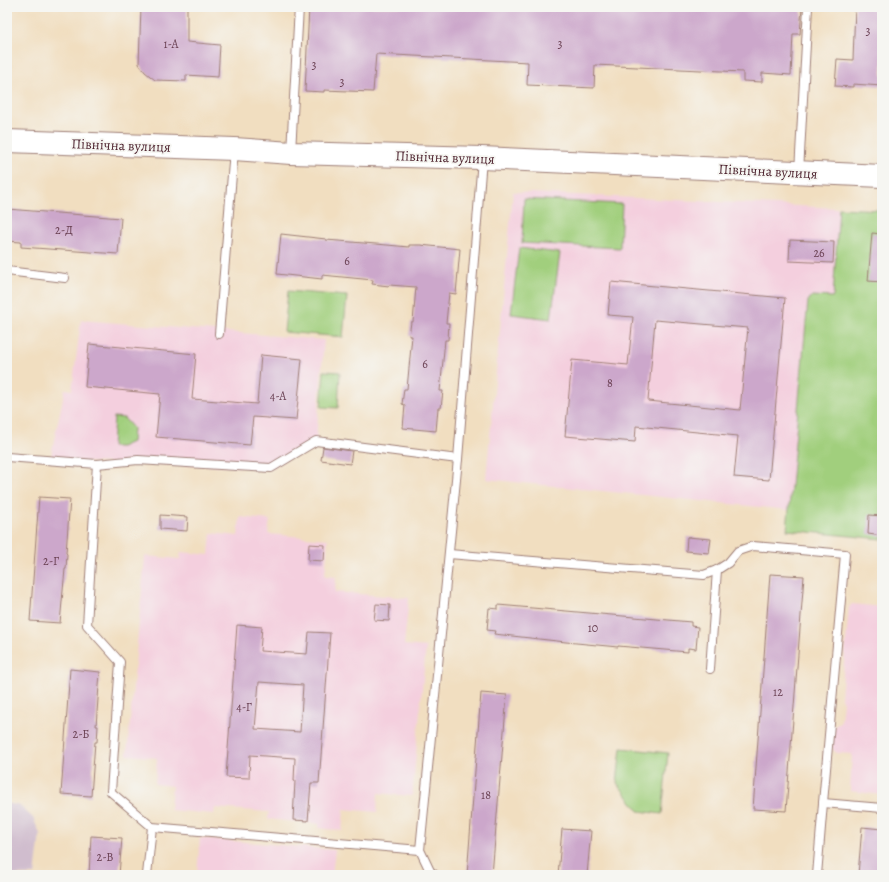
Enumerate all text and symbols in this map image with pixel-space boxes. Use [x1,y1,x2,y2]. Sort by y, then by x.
house number: 3 [866,23,871,39]
house number: 1-А [163,36,180,52]
house number: 3 [558,36,563,52]
house number: 3 [312,57,317,73]
house number: 3 [340,74,345,90]
street label: Північна вулиця [71,134,171,157]
street label: Північна вулиця [395,146,495,169]
street label: Північна вулиця [718,159,818,184]
house number: 2-Д [55,222,73,238]
house number: 26 [813,245,825,261]
house number: 6 [344,253,350,269]
house number: 6 [422,356,428,372]
house number: 8 [607,375,613,391]
house number: 4-А [270,388,287,404]
house number: 2-Г [43,553,59,569]
house number: 10 [588,620,598,636]
house number: 12 [773,684,783,700]
house number: 4-Г [236,699,252,715]
house number: 2-Б [72,726,90,742]
house number: 18 [481,787,491,803]
house number: 2-В [96,849,114,865]

